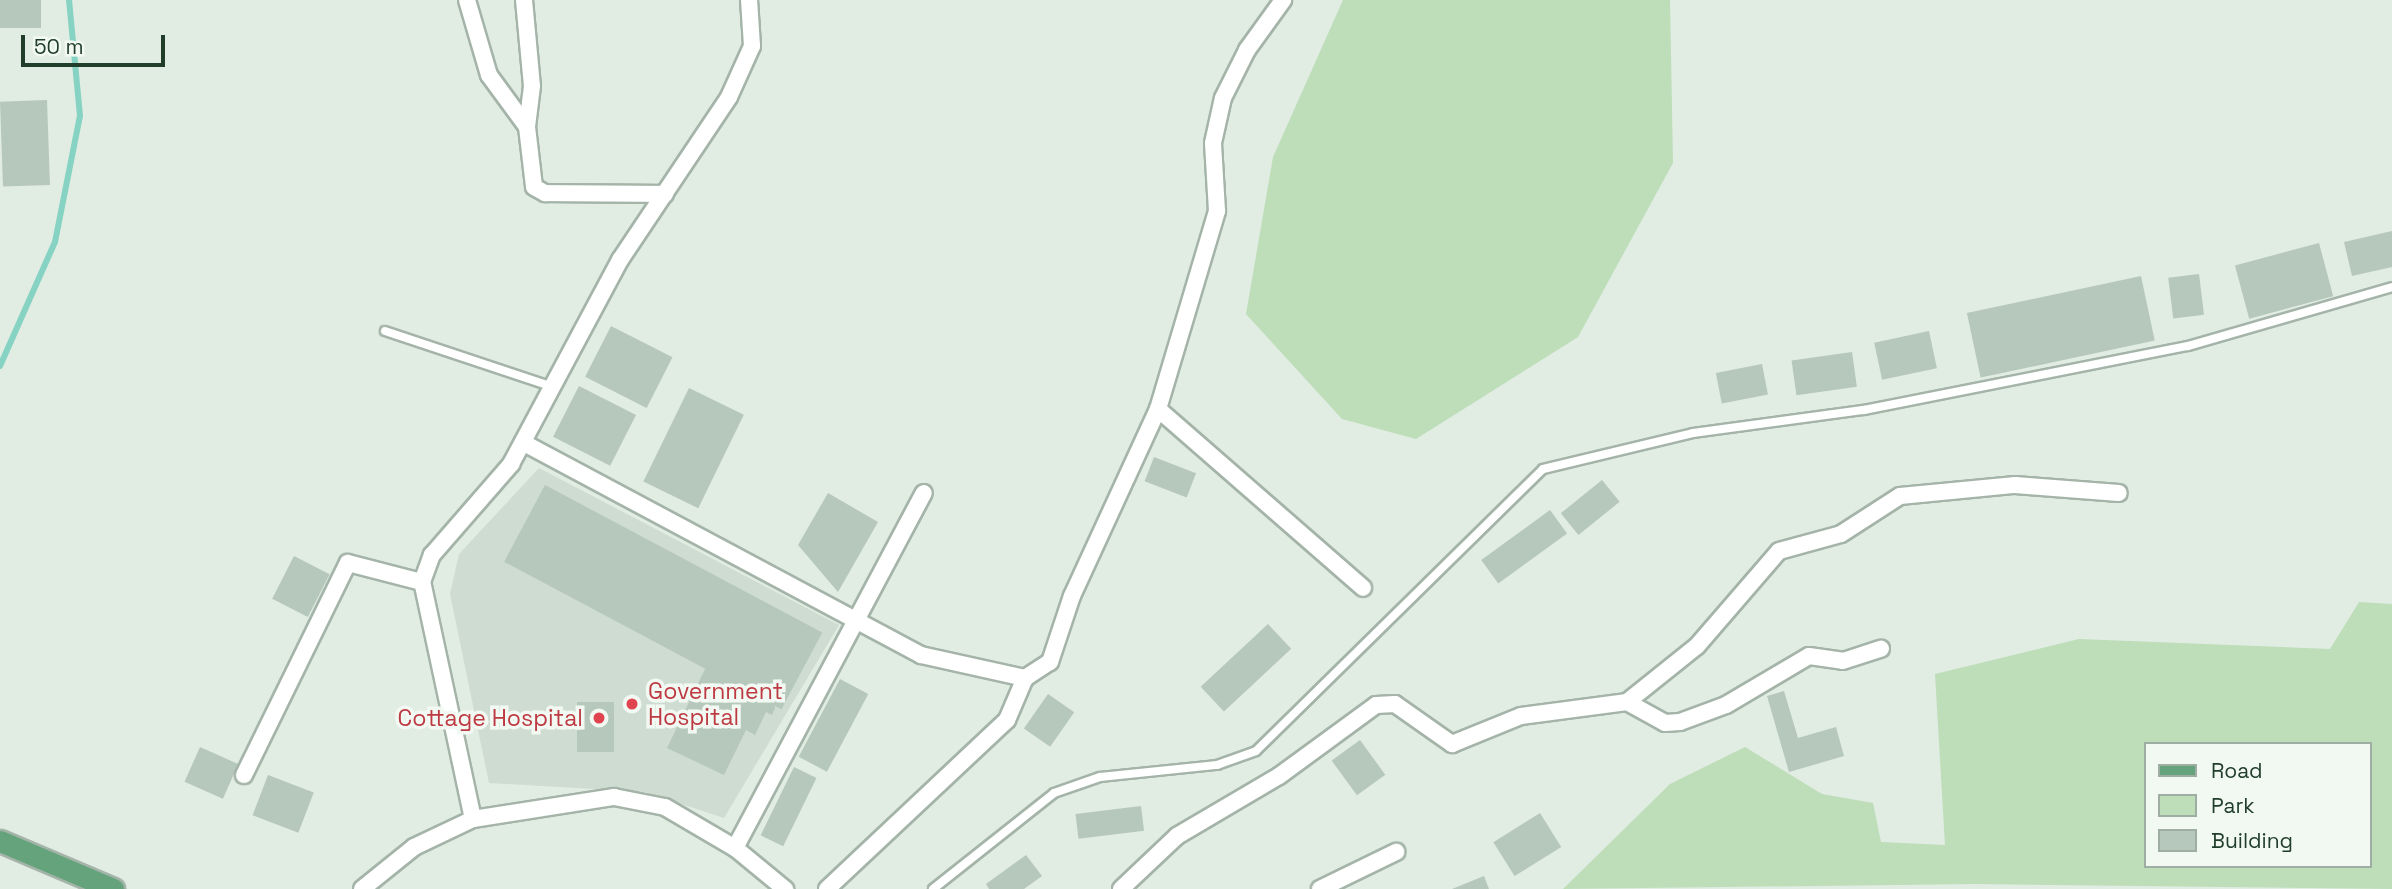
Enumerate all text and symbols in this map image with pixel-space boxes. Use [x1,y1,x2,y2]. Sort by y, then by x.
scale bar [24,21,168,65]
text: 50 m [34,33,84,60]
place label: Government Hospital [648,677,783,731]
marker: Government Hospital [622,694,642,714]
place label: Cottage Hospital [398,704,583,732]
marker: Cottage Hospital [589,708,609,728]
legend [2144,742,2371,868]
text: Road [2211,757,2263,784]
text: Park [2211,792,2255,819]
text: Building [2211,827,2293,854]

